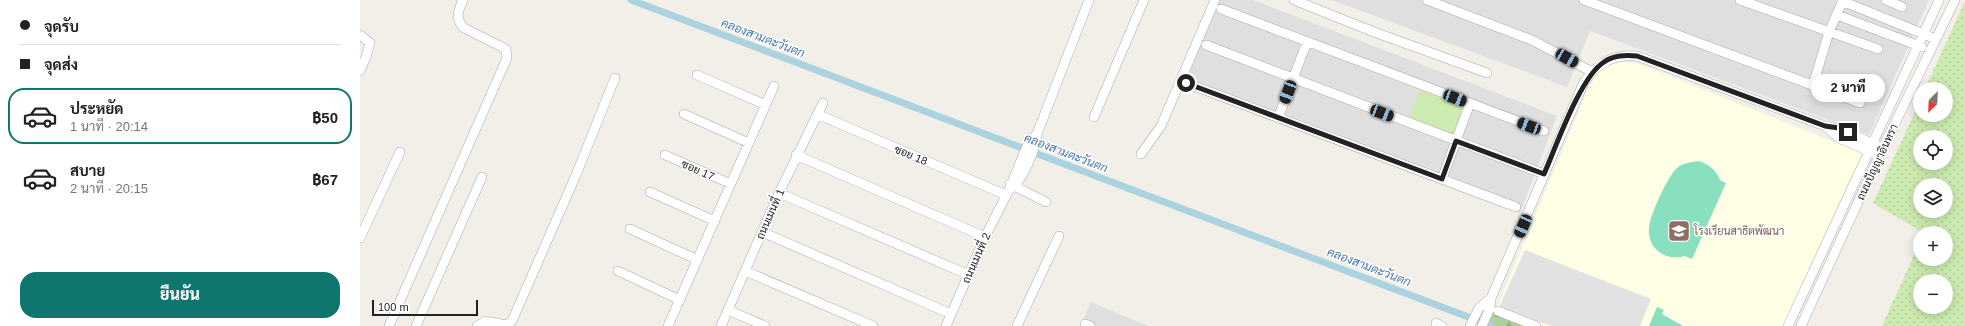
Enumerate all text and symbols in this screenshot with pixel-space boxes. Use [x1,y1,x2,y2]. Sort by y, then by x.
water label: คลองสามตะวันตก [719,16,807,60]
text: จุดรับ [44,18,79,35]
car [1554,47,1580,69]
text: จุดส่ง [44,56,78,73]
route start [1177,74,1195,92]
callout: 2 นาที [1811,74,1885,102]
car [1278,79,1298,105]
text: 2 นาที [1831,80,1865,95]
north arrow [1913,82,1953,122]
map controls [1913,82,1953,314]
car [1442,88,1468,108]
icon: car [22,98,58,134]
text: ประหยัด [70,100,123,117]
car [1369,103,1395,123]
text: ฿50 [312,109,338,126]
car [1516,116,1542,136]
text: 1 นาที · 20:14 [70,119,148,134]
street label: ถนนปัญญาอินทรา [1854,122,1901,202]
route end [1839,123,1857,141]
button: locate [1913,130,1953,170]
water label: คลองสามตะวันตก [1022,131,1110,175]
street label: ซอย 18 [893,143,929,167]
street label: ซอย 17 [680,157,716,183]
icon: car [22,160,58,196]
text: สบาย [70,162,105,179]
text: ฿67 [312,171,338,188]
button: layers [1913,178,1953,218]
text: 2 นาที · 20:15 [70,181,148,196]
street label: ถนนเมนที่ 1 [749,185,786,241]
car [1513,213,1533,239]
school or university icon: โรงเรียนสาธิตพัฒนา [1666,218,1692,244]
place label: โรงเรียนสาธิตพัฒนา [1693,223,1784,237]
button: + [1913,226,1953,266]
street label: ถนนเมนที่ 2 [955,229,992,285]
water label: คลองสามตะวันตก [1325,245,1413,289]
button: ยืนยัน [20,272,340,318]
button: − [1913,274,1953,314]
scale bar [372,298,478,317]
text: 100 m [378,301,409,313]

